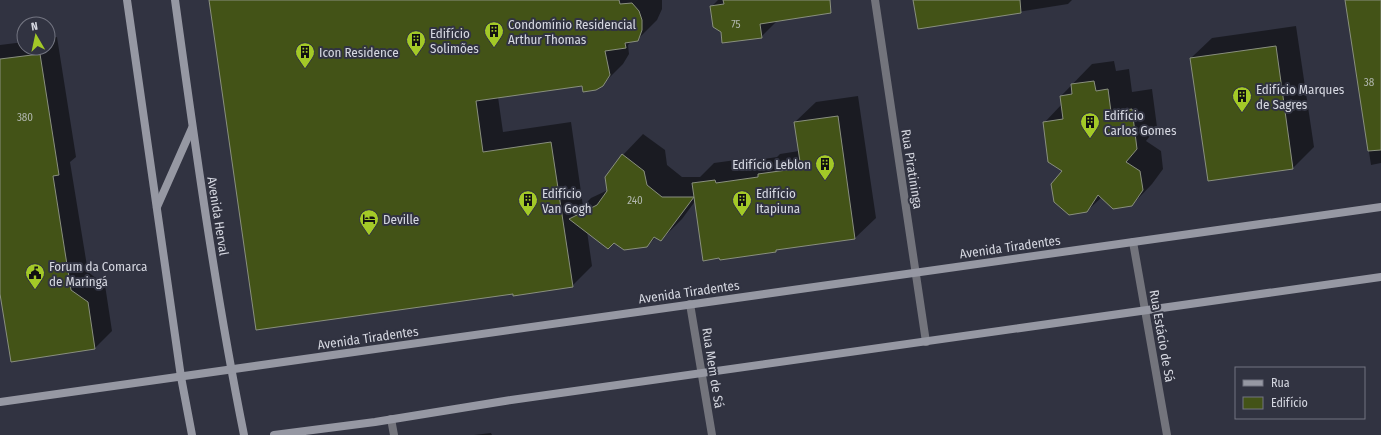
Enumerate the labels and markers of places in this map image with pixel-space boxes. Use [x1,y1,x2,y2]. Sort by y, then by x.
place label: Condomínio Residencial Arthur Thomas [508,17,637,47]
building icon: Condomínio Residencial Arthur Thomas [483,20,505,48]
place label: Edifício Solimões [430,26,479,56]
building icon: Edifício Solimões [405,29,427,57]
building icon: Icon Residence [294,41,316,69]
place label: Icon Residence [319,45,399,60]
place label: Edifício Marques de Sagres [1256,82,1345,112]
building icon: Edifício Marques de Sagres [1231,85,1253,113]
place label: Edifício Carlos Gomes [1104,108,1177,138]
building icon: Edifício Carlos Gomes [1079,111,1101,139]
building icon: Edifício Leblon [814,153,836,181]
place label: Edifício Leblon [732,157,811,172]
place label: Edifício Van Gogh [542,186,592,216]
place label: Edifício Itapiuna [756,186,800,216]
building icon: Edifício Van Gogh [517,189,539,217]
building icon: Edifício Itapiuna [731,189,753,217]
hotel icon: Deville [358,208,380,236]
place label: Deville [383,212,419,227]
place label: Forum da Comarca de Maringá [49,259,147,289]
public building icon: Forum da Comarca de Maringá [24,262,46,290]

